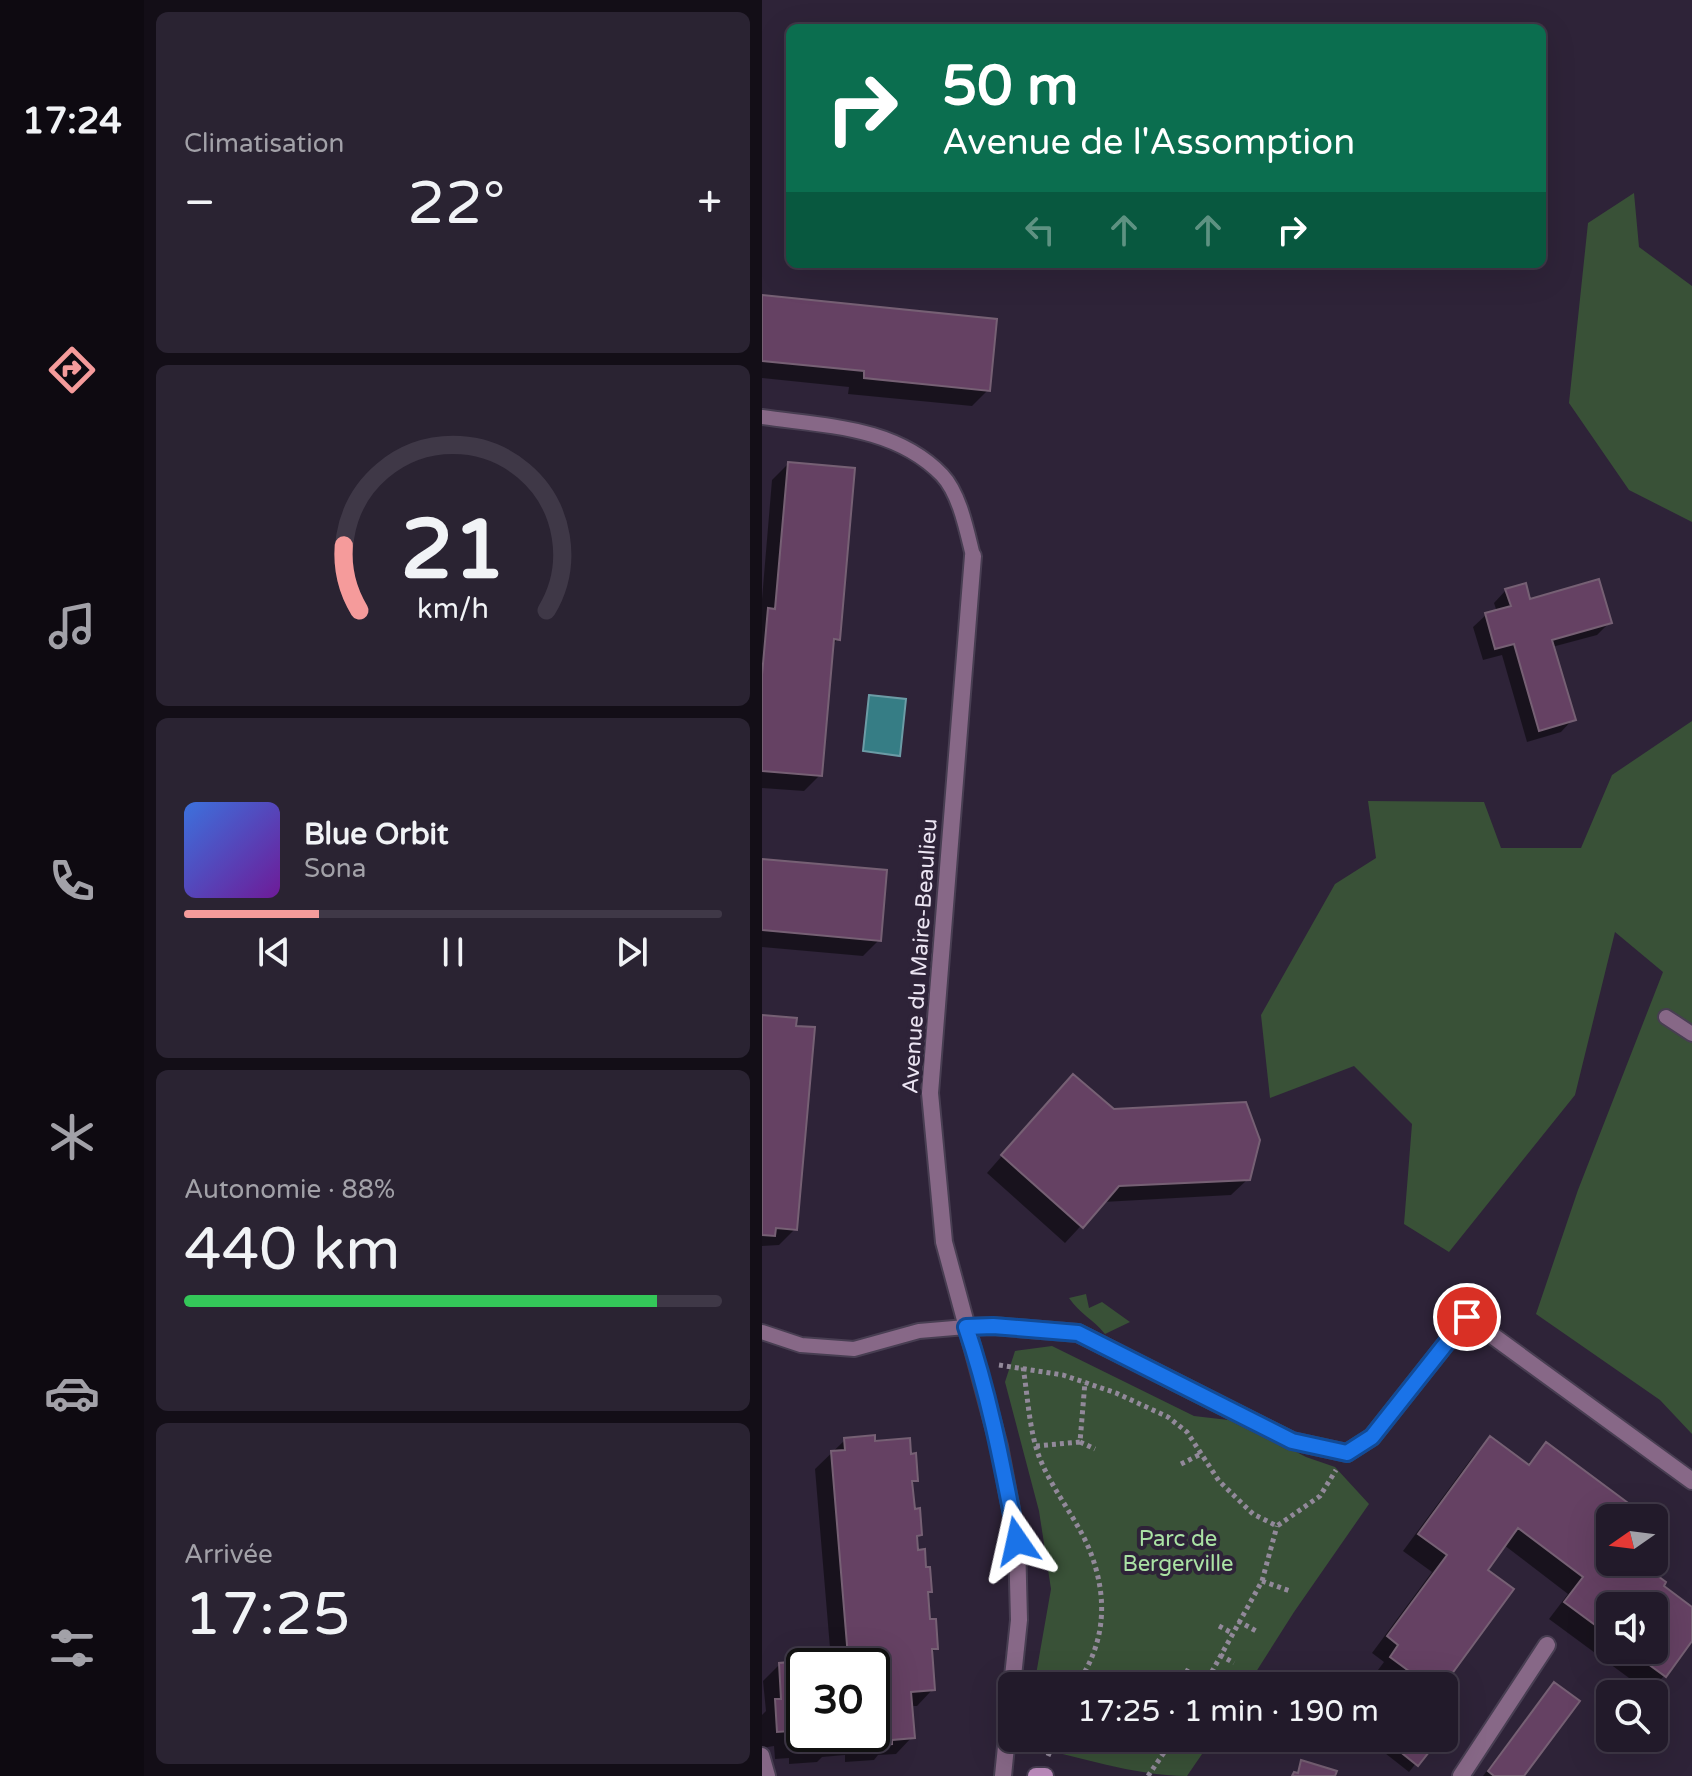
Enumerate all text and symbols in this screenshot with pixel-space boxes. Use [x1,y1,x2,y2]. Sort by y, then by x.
text: 50 m [942,53,1078,120]
icon: right [810,56,914,160]
text: 17:24 [22,100,122,143]
text: Avenue de l'Assomption [942,121,1355,164]
text: Climatisation [184,128,344,159]
text: 22° [407,168,505,240]
text: − [184,177,215,230]
text: + [697,177,722,230]
icon: left [1018,208,1062,252]
icon: ahead [1102,208,1146,252]
icon: ahead [1186,208,1230,252]
icon: right [1270,208,1314,252]
icon: directions [44,342,100,398]
text: 21 [401,501,505,601]
text: km/h [417,592,489,626]
icon: music [44,598,100,654]
text: Blue Orbit [304,816,449,853]
street label: Avenue du Maire-Beaulieu [897,817,943,1095]
icon: phone [44,853,100,909]
text: Sona [304,853,366,884]
icon: previous [252,930,296,974]
icon: pause [431,930,475,974]
icon: next [610,930,654,974]
icon: climate [44,1109,100,1165]
text: Autonomie · 88% [184,1174,395,1205]
text: 440 km [184,1214,400,1286]
pin [1433,1283,1501,1351]
icon: arrive [1445,1295,1489,1339]
icon: car [44,1365,100,1421]
position arrow [975,1499,1059,1583]
north arrow [1596,1504,1668,1576]
map controls [1596,1504,1668,1752]
park label: Parc de Bergerville [1123,1526,1234,1577]
text: Arrivée [184,1539,273,1570]
text: 17:25 [184,1579,350,1651]
button: sound [1596,1592,1668,1664]
icon: filters [44,1620,100,1676]
speed limit sign: 30 [786,1648,890,1752]
button: search [1596,1680,1668,1752]
text: 17:25 · 1 min · 190 m [1077,1693,1379,1730]

